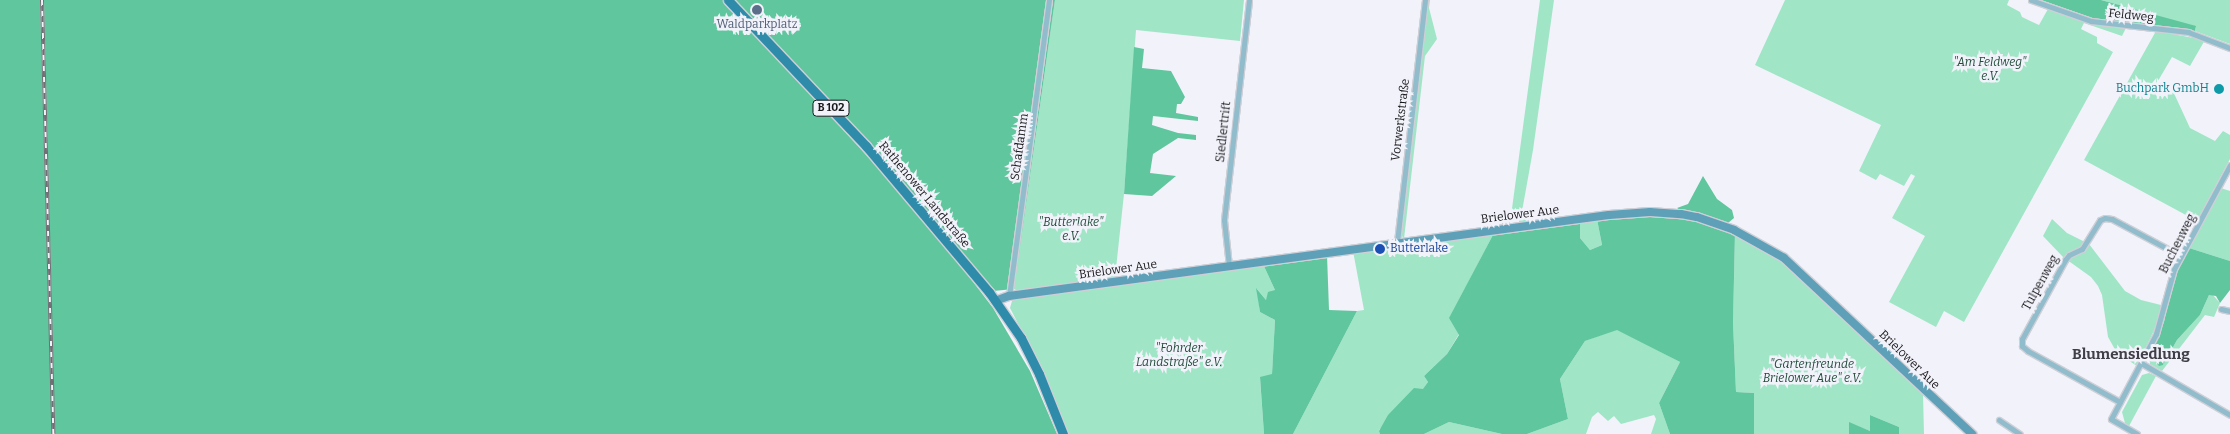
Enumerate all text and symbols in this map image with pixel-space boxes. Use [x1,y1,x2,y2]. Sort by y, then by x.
marker: Waldparkplatz [751,4,763,16]
street label: Feldweg [2107,6,2155,26]
place label: Waldparkplatz [717,18,797,32]
park label: "Am Feldweg" e.V. [1953,56,2027,84]
street label: Vorwerkstraße [1389,78,1413,162]
place label: Buchpark GmbH [2116,82,2209,96]
marker: Buchpark GmbH [2213,83,2225,95]
road number: B 102 [812,100,850,116]
street label: Siedlertrift [1214,101,1234,163]
street label: Schafdamm [1008,113,1032,181]
street label: Rathenower Landstraße [875,139,973,251]
street label: Brielower Aue [1480,203,1560,227]
street label: Buchenweg [2157,212,2199,276]
park label: "Butterlake" e.V. [1038,216,1104,244]
place label: Butterlake [1390,242,1448,256]
marker: Butterlake [1374,243,1386,255]
street label: Tulpenweg [2020,253,2062,313]
street label: Brielower Aue [1078,257,1158,283]
street label: Brielower Aue [1876,327,1942,393]
park label: "Fohrder Landstraße" e.V. [1136,342,1222,370]
district label: Blumensiedlung [2072,346,2190,364]
park label: "Gartenfreunde Brielower Aue" e.V. [1763,358,1861,386]

